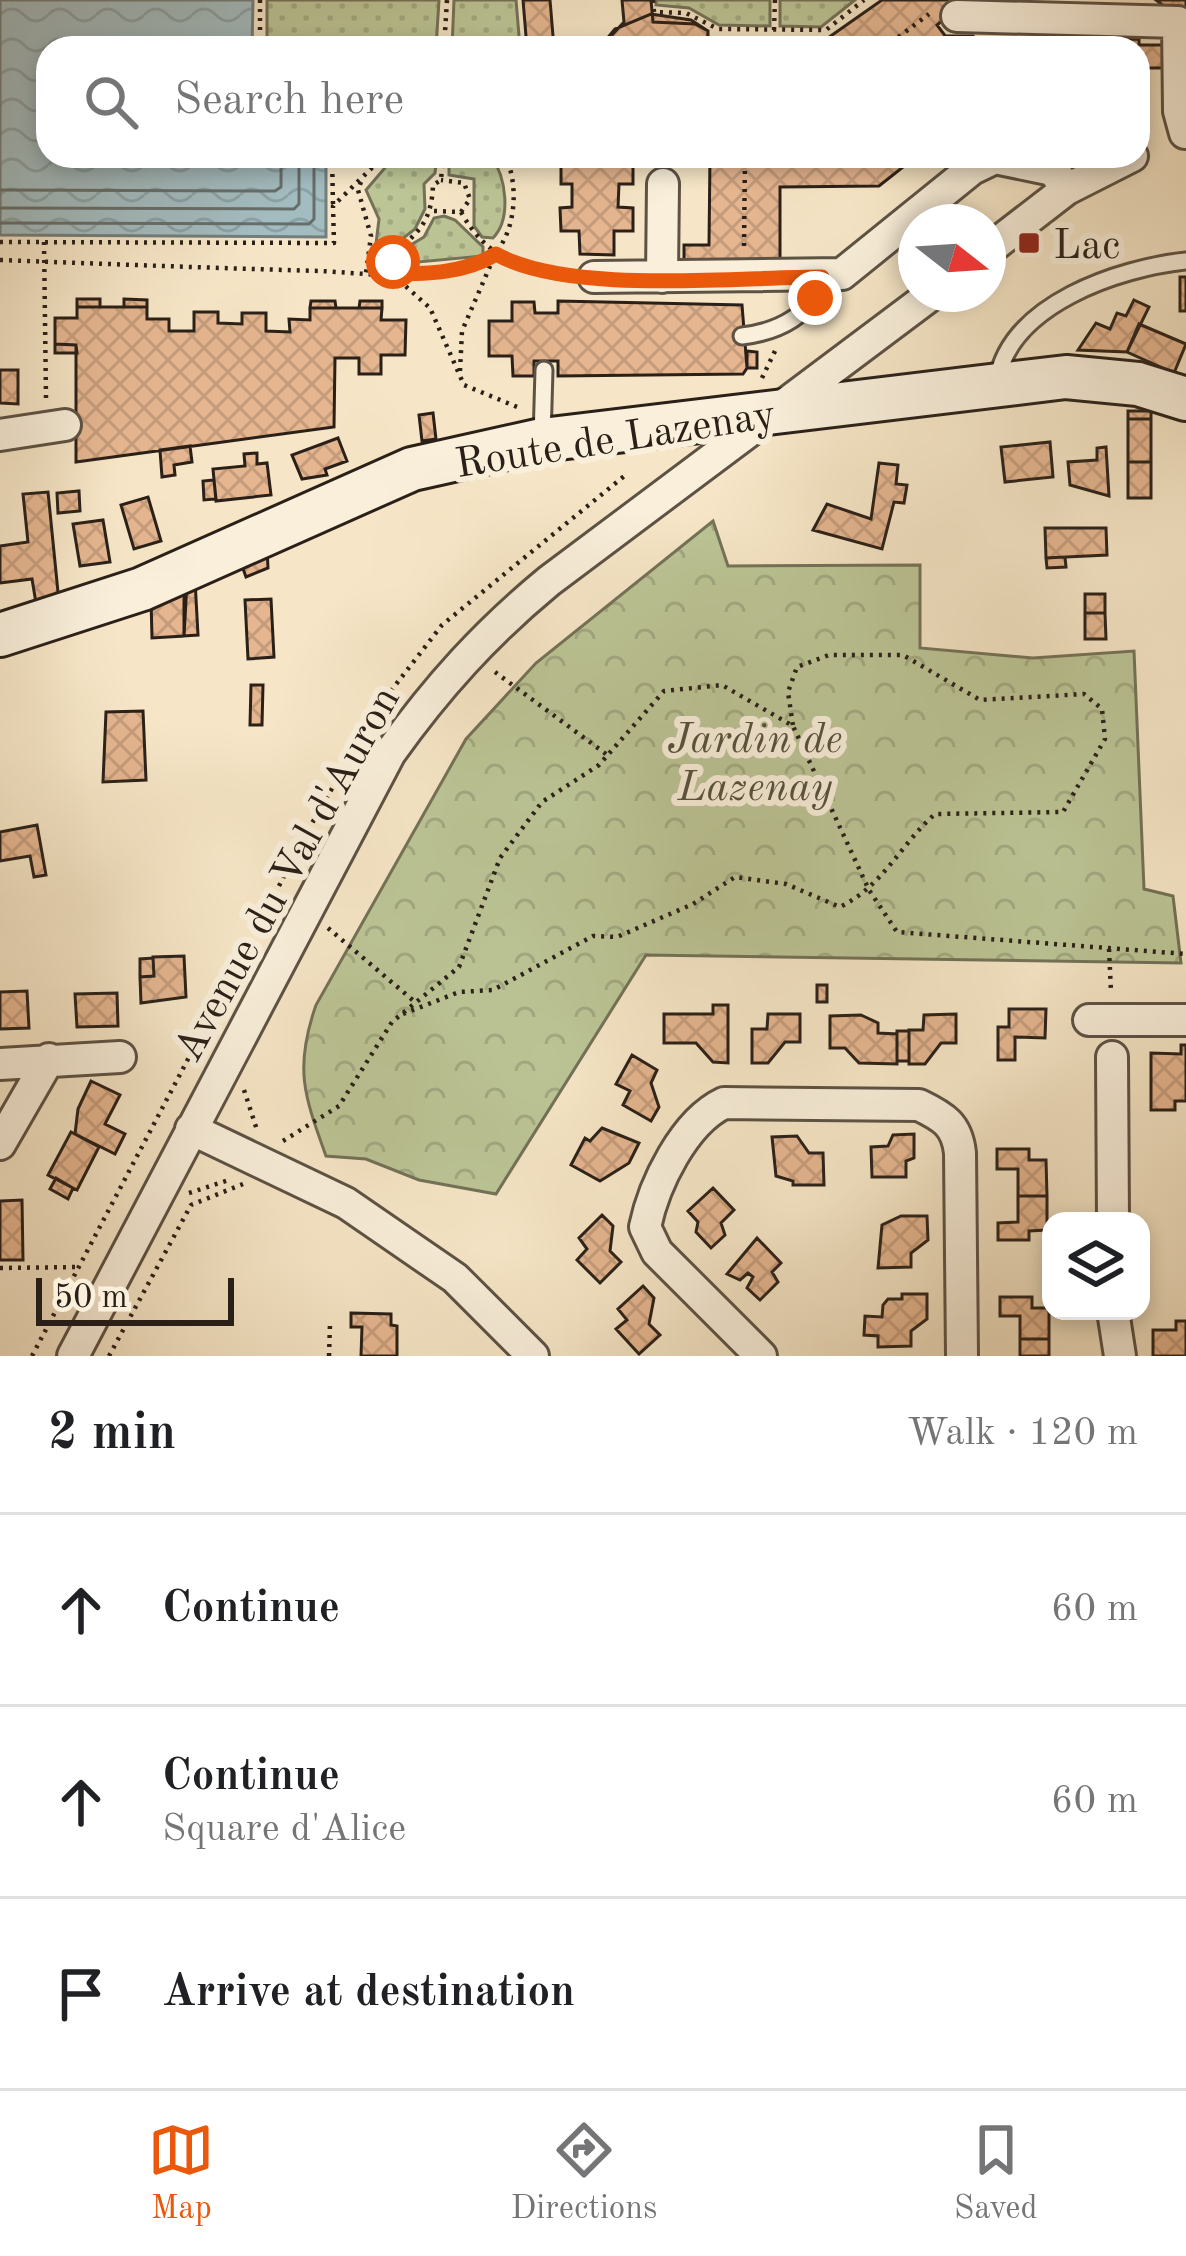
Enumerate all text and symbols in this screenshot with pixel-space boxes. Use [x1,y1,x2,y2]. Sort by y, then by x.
search box [36,36,1150,168]
icon: search [78,69,144,135]
text: Search here [174,79,404,124]
north arrow [898,204,1006,312]
place label: Lac [1053,226,1120,268]
marker: Lac [1016,230,1042,256]
route start [366,235,420,289]
route end [788,271,842,325]
street label: Route de Lazenay [452,395,779,487]
street label: Avenue du Val d'Auron [168,680,409,1069]
park label: Jardin de Lazenay [668,720,842,810]
map controls [1042,1212,1150,1320]
button: layers [1042,1212,1150,1320]
scale bar [36,1272,234,1325]
text: 50 m [54,1282,128,1315]
text: 2 min [48,1409,176,1460]
text: Walk · 120 m [907,1414,1138,1453]
icon: ahead [48,1577,114,1643]
text: Continue [162,1587,340,1632]
text: 60 m [1051,1590,1138,1629]
text: Continue [162,1755,340,1800]
icon: ahead [48,1769,114,1835]
text: 60 m [1051,1782,1138,1821]
text: Square d'Alice [162,1810,406,1849]
icon: arrive [48,1961,114,2027]
text: Arrive at destination [162,1971,575,2016]
tab: Map [148,2117,214,2230]
tab: Directions [511,2117,657,2230]
tab: Saved [954,2117,1038,2230]

